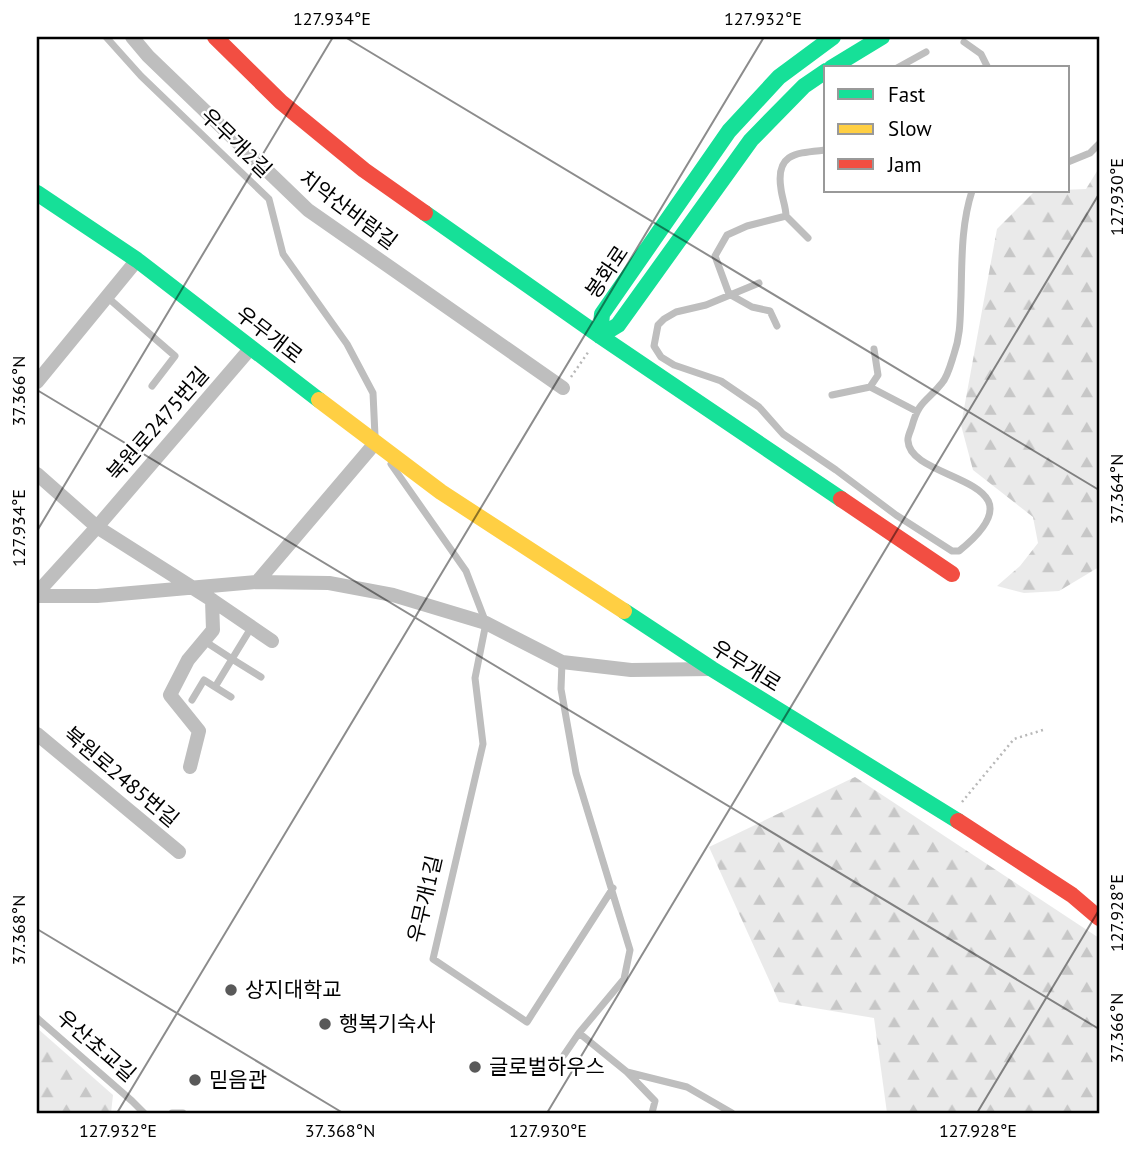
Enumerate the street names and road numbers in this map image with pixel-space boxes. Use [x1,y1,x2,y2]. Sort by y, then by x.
street label: 우무개2길 [195,102,278,183]
street label: 치악산바람길 [294,164,403,255]
street label: 봉화로 [579,240,634,303]
street label: 우무개로 [231,300,308,369]
street label: 북원로2475번길 [101,361,215,486]
street label: 우무개로 [706,634,786,698]
street label: 북원로2485번길 [58,721,185,833]
street label: 우무개1길 [401,853,448,945]
street label: 우산초교길 [51,1004,142,1088]

